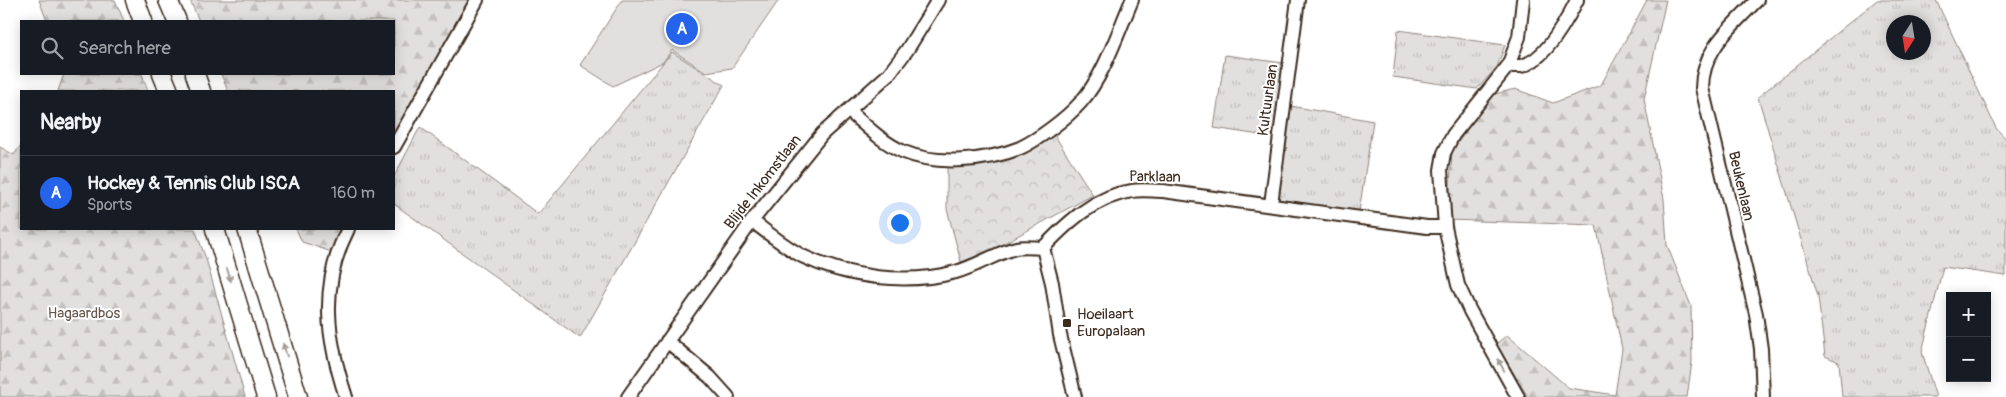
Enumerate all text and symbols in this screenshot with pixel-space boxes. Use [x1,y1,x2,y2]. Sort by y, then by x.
pin: A [666,10,698,48]
north arrow [1886,15,1931,60]
search box [20,20,395,75]
icon: search [38,34,66,62]
text: Search here [78,36,171,60]
street label: Kultuurlaan [1254,63,1282,137]
text: Nearby [40,109,101,136]
street label: Blijde Inkomstlaan [720,131,806,233]
street label: Beukenlaan [1724,149,1758,223]
street label: Parklaan [1129,167,1181,187]
text: Hockey & Tennis Club ISCA [87,171,300,195]
text: A [51,183,61,203]
text: 160 m [331,183,375,203]
text: Sports [87,195,132,215]
your location [887,210,913,236]
one-way arrow [226,268,234,283]
map controls [1946,292,1991,382]
button: + [1946,292,1991,337]
park label: Hagaardbos [48,304,121,323]
place label: Hoeilaart Europalaan [1077,305,1145,341]
marker: Hoeilaart Europalaan [1061,317,1073,329]
button: − [1946,337,1991,382]
one-way arrow [280,342,288,357]
one-way arrow [1497,358,1505,372]

